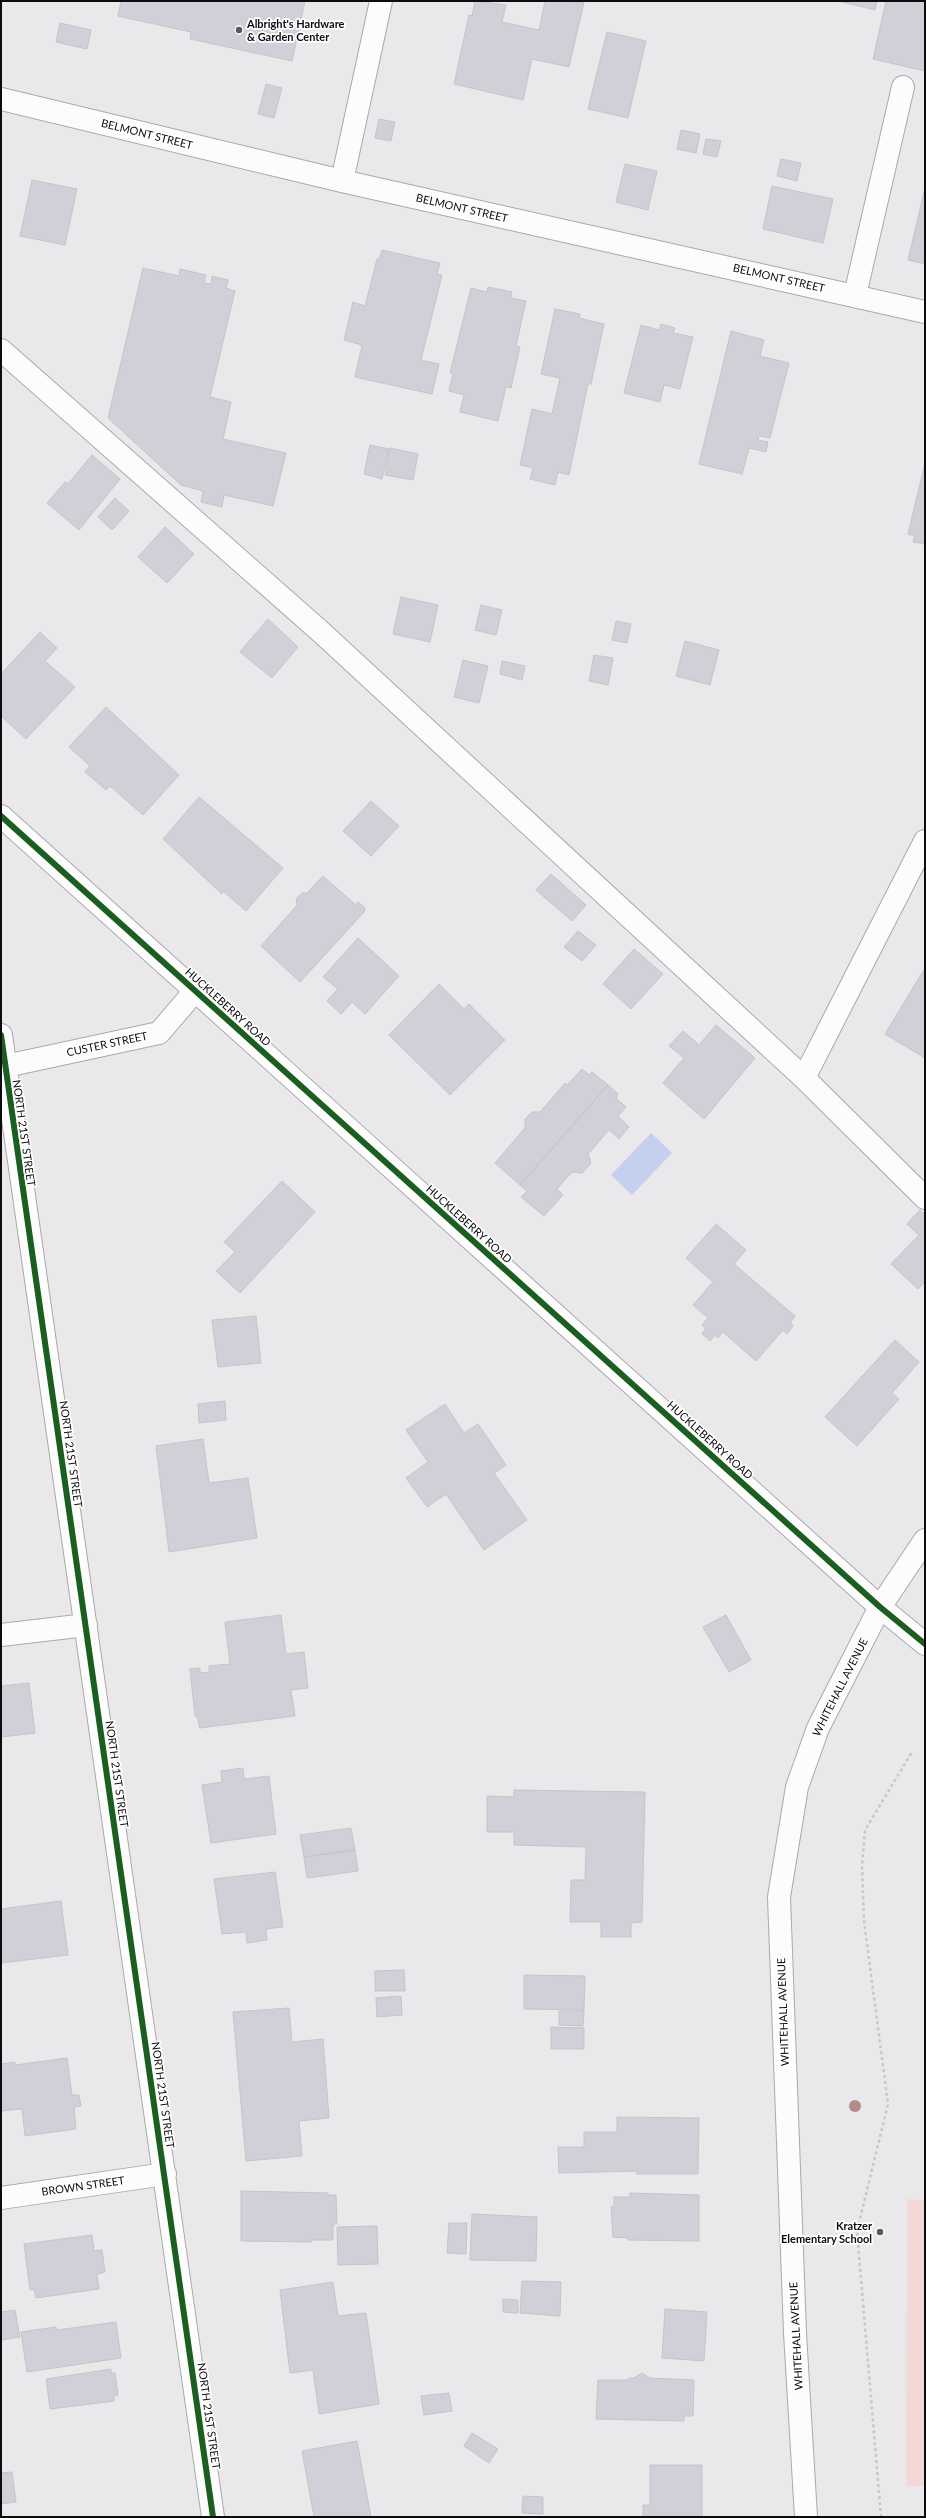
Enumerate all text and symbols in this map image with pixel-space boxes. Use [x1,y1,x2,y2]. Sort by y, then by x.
place label: Albright's Hardware & Garden Center [246,17,345,43]
marker: Albright's Hardware & Garden Center [234,25,244,35]
street label: BELMONT STREET [100,116,195,151]
street label: BELMONT STREET [415,191,510,225]
street label: BELMONT STREET [732,261,827,295]
street label: HUCKLEBERRY ROAD [183,965,274,1048]
street label: CUSTER STREET [65,1028,149,1058]
street label: NORTH 21ST STREET [11,1079,39,1188]
street label: HUCKLEBERRY ROAD [424,1182,515,1265]
street label: HUCKLEBERRY ROAD [665,1398,756,1481]
street label: NORTH 21ST STREET [58,1400,86,1509]
street label: WHITEHALL AVENUE [809,1635,870,1738]
street label: NORTH 21ST STREET [104,1720,132,1829]
street label: WHITEHALL AVENUE [774,1958,791,2066]
street label: NORTH 21ST STREET [150,2041,178,2150]
street label: BROWN STREET [41,2173,126,2198]
place label: Kratzer Elementary School [781,2219,873,2245]
marker: Kratzer Elementary School [875,2227,885,2237]
street label: WHITEHALL AVENUE [786,2282,805,2391]
street label: NORTH 21ST STREET [196,2362,224,2471]

